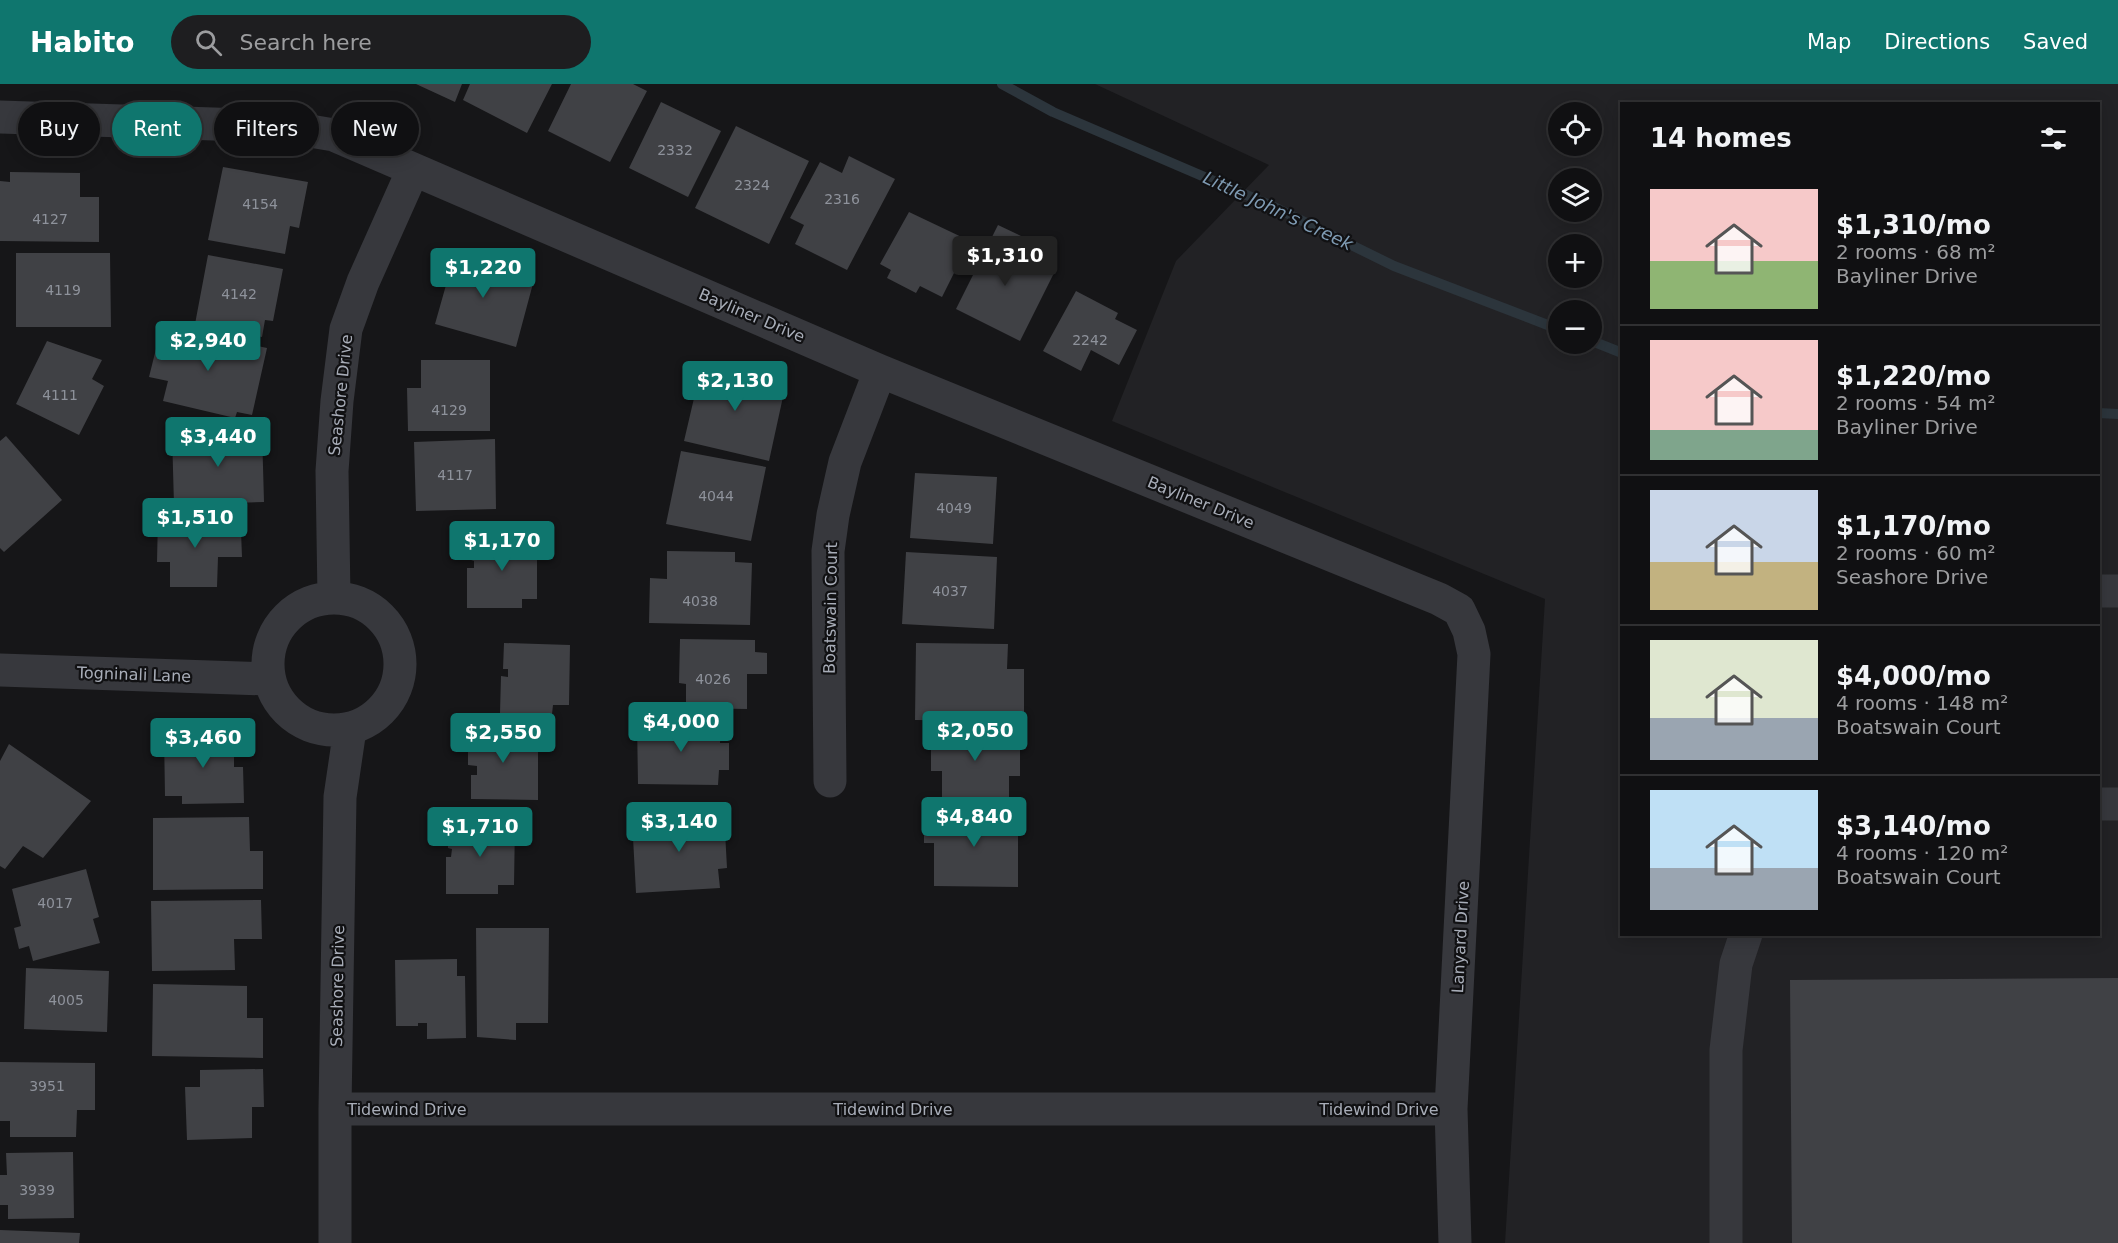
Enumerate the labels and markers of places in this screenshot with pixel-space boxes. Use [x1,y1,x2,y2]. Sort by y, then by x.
pin: $1,310 [956,236,1054,287]
pin: $1,220 [434,248,532,299]
pin: $2,940 [159,321,257,372]
pin: $2,130 [686,361,784,412]
pin: $3,440 [169,417,267,468]
pin: $1,510 [146,498,244,549]
pin: $1,170 [453,521,551,572]
pin: $4,000 [632,702,730,753]
pin: $2,050 [926,711,1024,762]
pin: $2,550 [454,713,552,764]
pin: $3,460 [154,718,252,769]
pin: $4,840 [925,797,1023,848]
pin: $3,140 [630,802,728,853]
pin: $1,710 [431,807,529,858]

